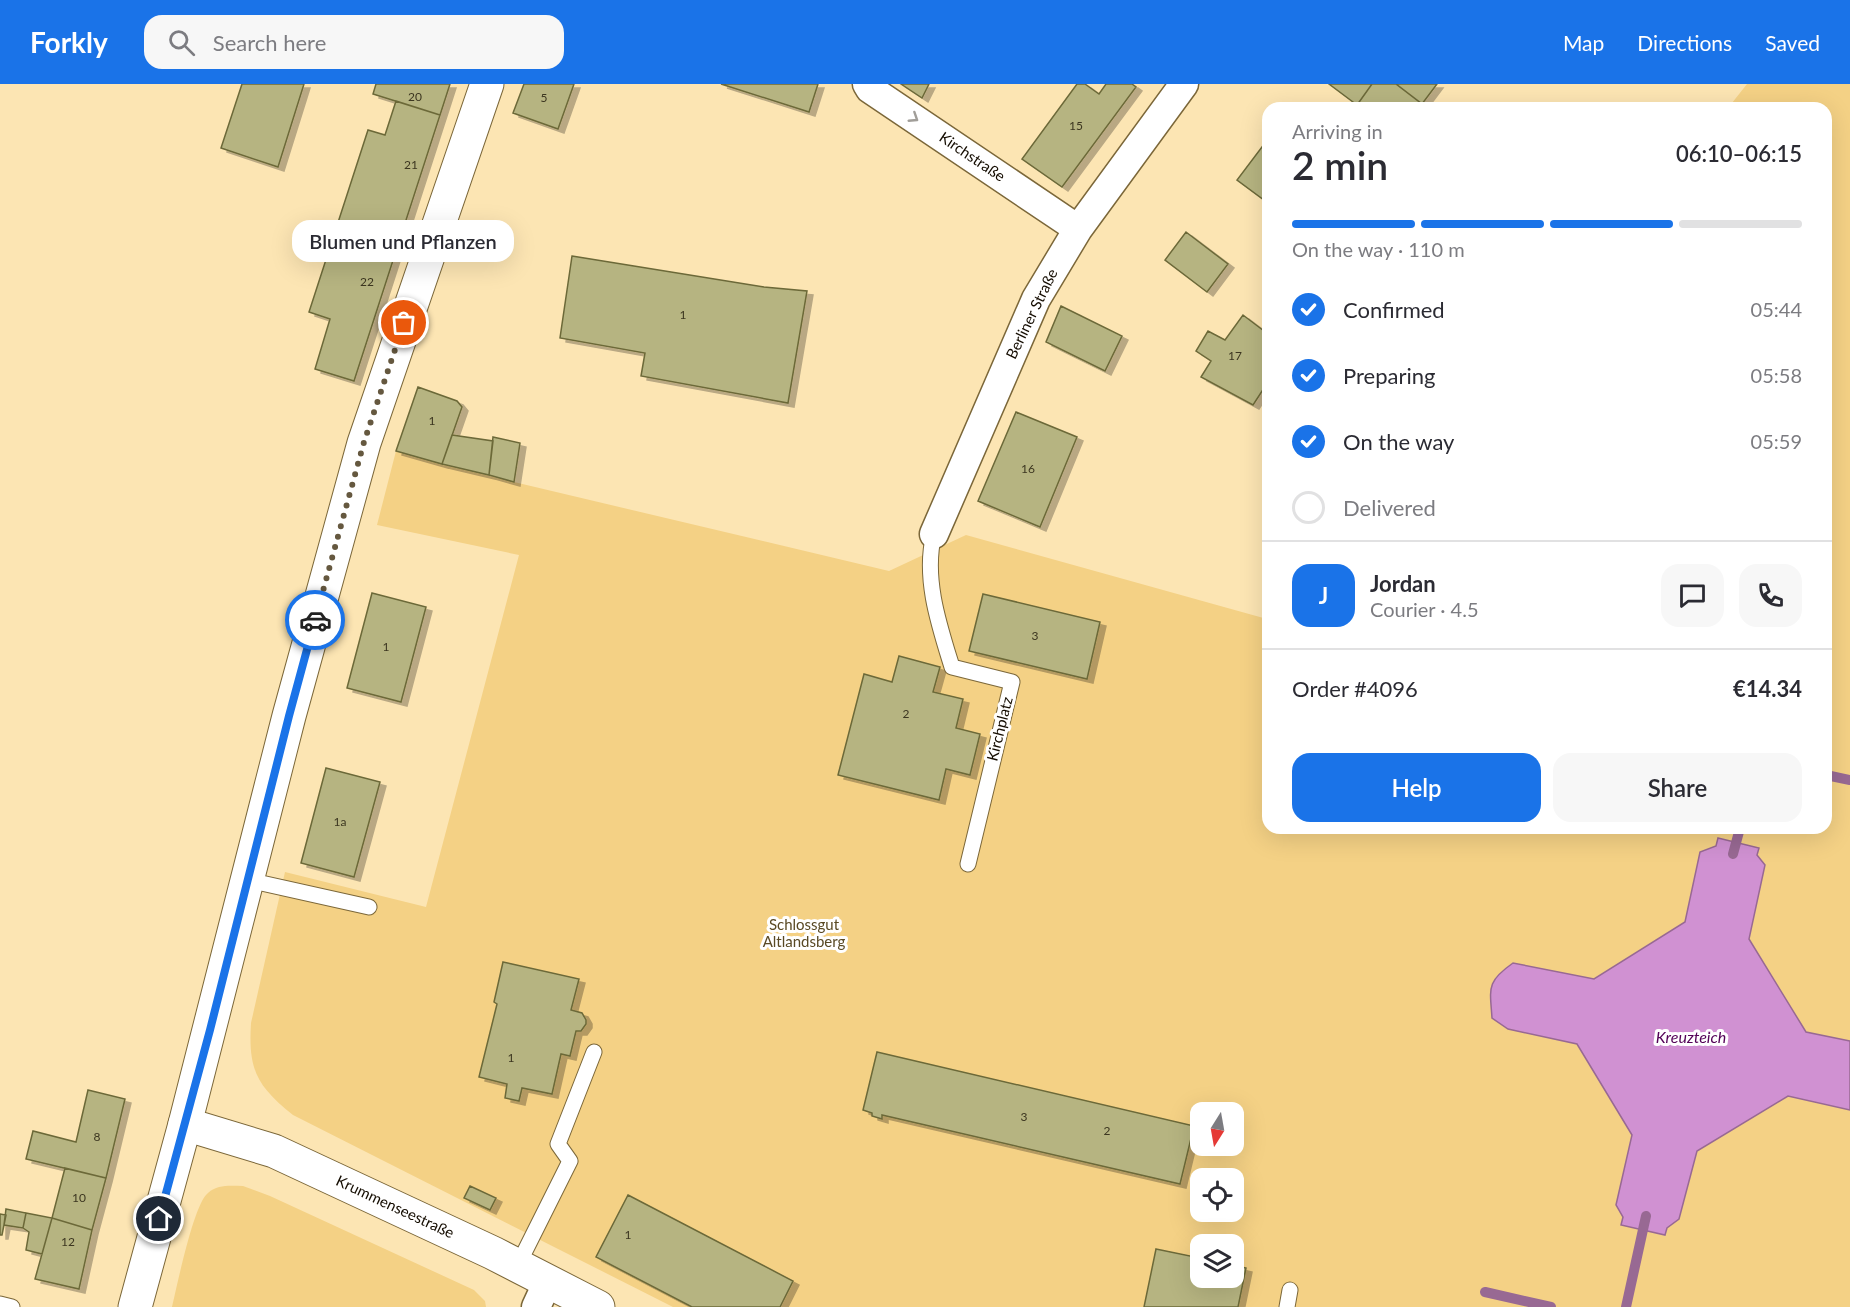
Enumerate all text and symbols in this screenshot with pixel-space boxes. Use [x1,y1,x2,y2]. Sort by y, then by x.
search box [144,15,564,69]
text: Forkly [30,25,108,59]
icon: search [165,26,198,59]
text: Search here [213,29,326,56]
text: Map [1563,30,1604,55]
text: Directions [1637,30,1732,55]
text: Saved [1765,30,1820,55]
house number: 20 [408,89,422,104]
house number: 5 [541,90,548,105]
one-way arrow [907,111,918,122]
house number: 15 [1069,118,1083,133]
text: Arriving in [1292,119,1383,143]
street label: Kirchstraße [936,128,1009,185]
text: 06:10–06:15 [1676,140,1802,167]
text: 2 min [1292,142,1388,188]
house number: 21 [404,157,418,172]
callout: Blumen und Pflanzen [293,221,515,263]
text: Blumen und Pflanzen [309,229,497,253]
text: On the way · 110 m [1292,237,1465,261]
street label: Berliner Straße [1002,266,1061,362]
house number: 22 [360,274,374,289]
icon: check [1292,293,1325,326]
text: Confirmed [1343,296,1445,323]
pin [378,297,429,348]
text: 05:44 [1751,297,1802,321]
icon: bag [387,306,420,339]
house number: 1 [680,307,687,322]
house number: 17 [1228,348,1242,363]
icon: check [1292,359,1325,392]
text: Preparing [1343,362,1435,389]
text: 05:58 [1751,363,1802,387]
house number: 1 [429,413,436,428]
icon: check [1292,425,1325,458]
text: On the way [1343,428,1454,455]
text: 05:59 [1751,429,1802,453]
house number: 16 [1021,461,1035,476]
text: Delivered [1343,494,1436,521]
button: chat [1661,564,1724,627]
button: phone [1739,564,1802,627]
text: Jordan [1370,570,1436,597]
text: J [1319,582,1328,609]
courier [285,590,345,650]
text: Courier · 4.5 [1370,597,1479,621]
icon: car [299,604,332,637]
house number: 3 [1032,628,1039,643]
house number: 1 [383,639,390,654]
text: Order #4096 [1292,675,1418,702]
text: €14.34 [1733,675,1802,702]
street label: Kirchplatz [982,695,1016,763]
house number: 2 [903,706,910,721]
button: Help [1292,753,1541,822]
button: Share [1553,753,1802,822]
house number: 1a [334,814,346,829]
park label: Schlossgut Altlandsberg [763,915,846,950]
water label: Kreuzteich [1656,1027,1726,1046]
house number: 1 [508,1050,515,1065]
north arrow [1190,1102,1244,1156]
map controls [1190,1102,1244,1288]
house number: 3 [1021,1109,1028,1124]
house number: 2 [1104,1123,1111,1138]
house number: 8 [94,1129,101,1144]
button: locate [1190,1168,1244,1222]
street label: Krummenseestraße [333,1171,457,1241]
house number: 10 [72,1190,86,1205]
pin [133,1193,184,1244]
icon: home [142,1202,175,1235]
house number: 1 [625,1227,632,1242]
house number: 12 [61,1234,75,1249]
button: layers [1190,1234,1244,1288]

